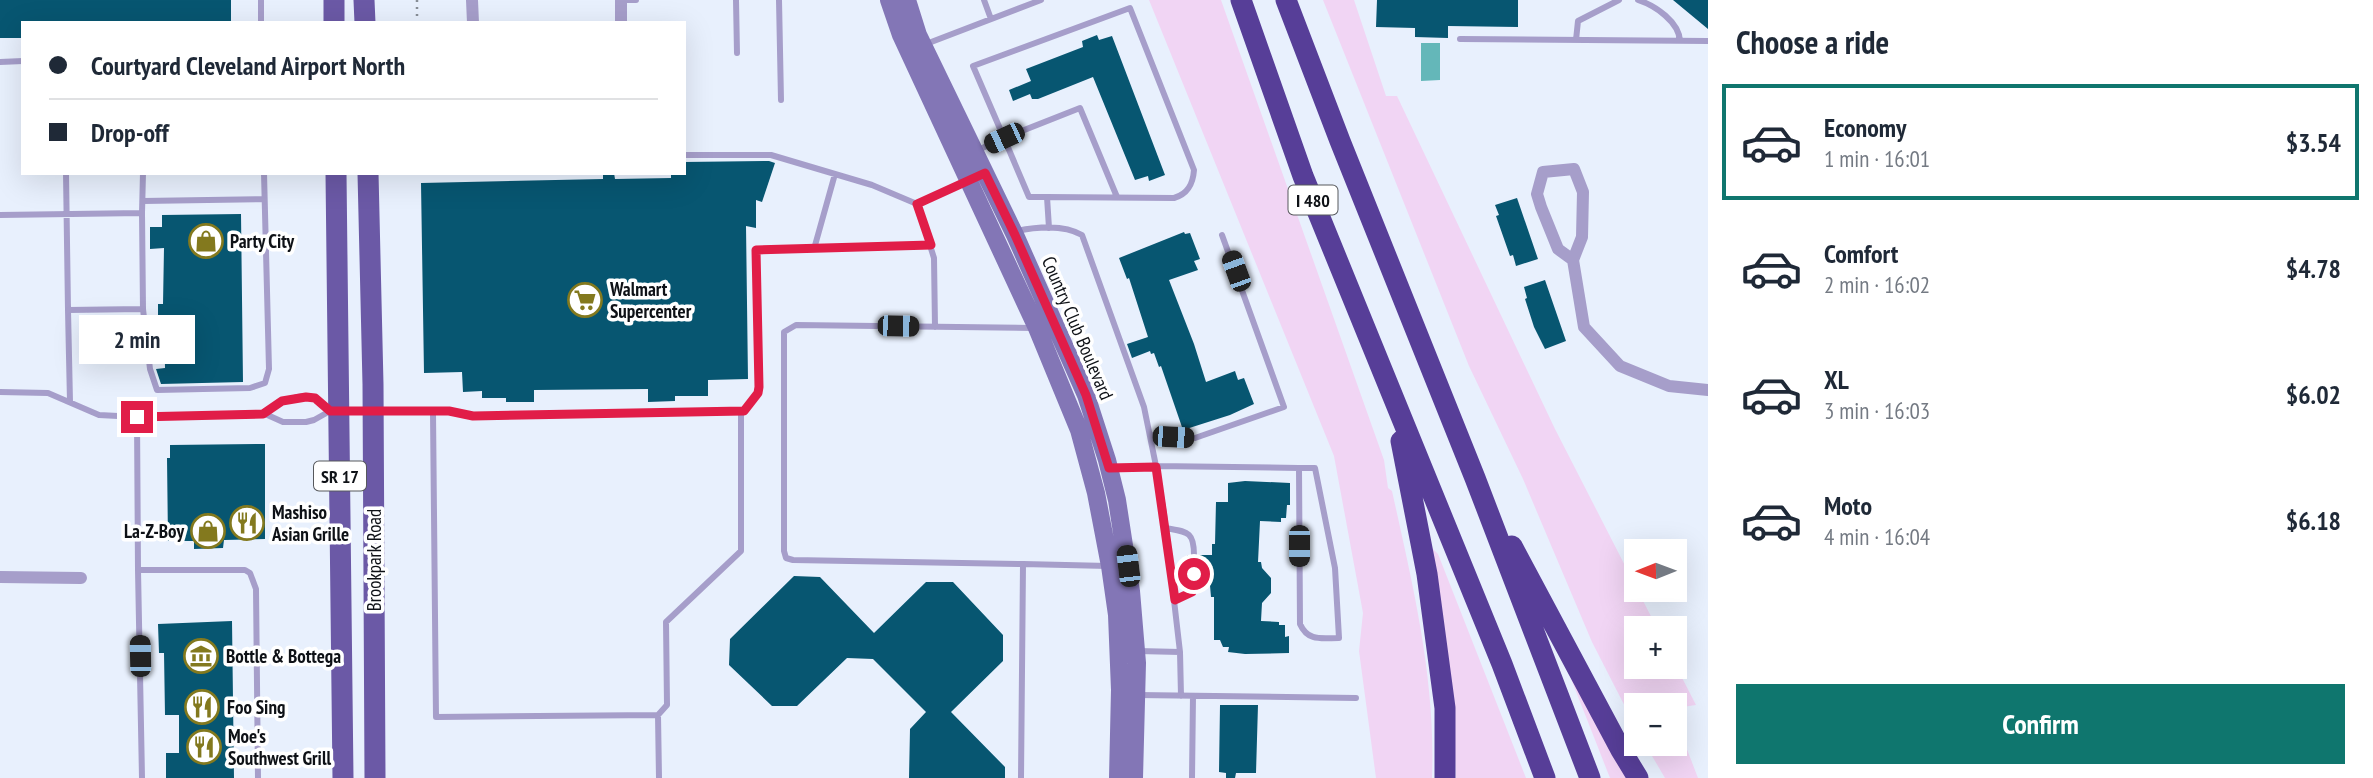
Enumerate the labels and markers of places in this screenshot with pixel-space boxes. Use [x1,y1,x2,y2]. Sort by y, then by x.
shop icon: Party City [187,222,225,260]
place label: Party City [230,229,294,253]
place label: Walmart Supercenter [609,277,692,323]
supermarket icon: Walmart Supercenter [566,281,604,319]
place label: Mashiso Asian Grille [271,500,349,546]
restaurant icon: Mashiso Asian Grille [228,504,266,542]
shop icon: La-Z-Boy [189,512,227,550]
place label: La-Z-Boy [124,519,184,543]
museum icon: Bottle & Bottega [182,637,220,675]
place label: Bottle & Bottega [226,644,341,668]
restaurant icon: Foo Sing [183,688,221,726]
place label: Foo Sing [227,695,285,719]
place label: Moe's Southwest Grill [228,724,331,770]
restaurant icon: Moe's Southwest Grill [185,728,223,766]

